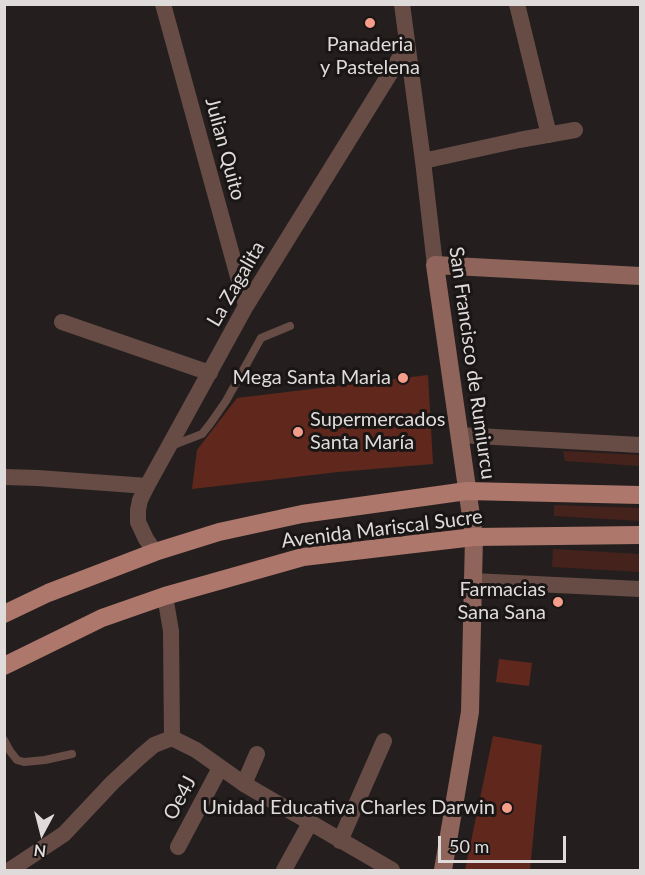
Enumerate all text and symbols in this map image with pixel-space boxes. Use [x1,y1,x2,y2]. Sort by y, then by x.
marker: Panaderia y Pastelena [363,16,377,30]
place label: Panaderia y Pastelena [320,33,420,80]
street label: Julian Quito [200,95,250,203]
street label: La Zagalita [202,237,270,331]
street label: San Francisco de Rumiurcu [444,245,500,481]
place label: Mega Santa Maria [233,366,391,390]
marker: Mega Santa Maria [396,371,410,385]
place label: Supermercados Santa María [310,408,445,455]
marker: Supermercados Santa María [291,425,305,439]
street label: Avenida Mariscal Sucre [280,505,484,553]
place label: Farmacias Sana Sana [457,578,546,625]
marker: Farmacias Sana Sana [551,595,565,609]
street label: Oe4J [158,772,202,824]
place label: Unidad Educativa Charles Darwin [202,796,495,820]
marker: Unidad Educativa Charles Darwin [500,801,514,815]
north arrow [12,803,72,863]
scale bar [441,824,568,862]
text: 50 m [449,835,489,857]
text: N [32,841,47,862]

